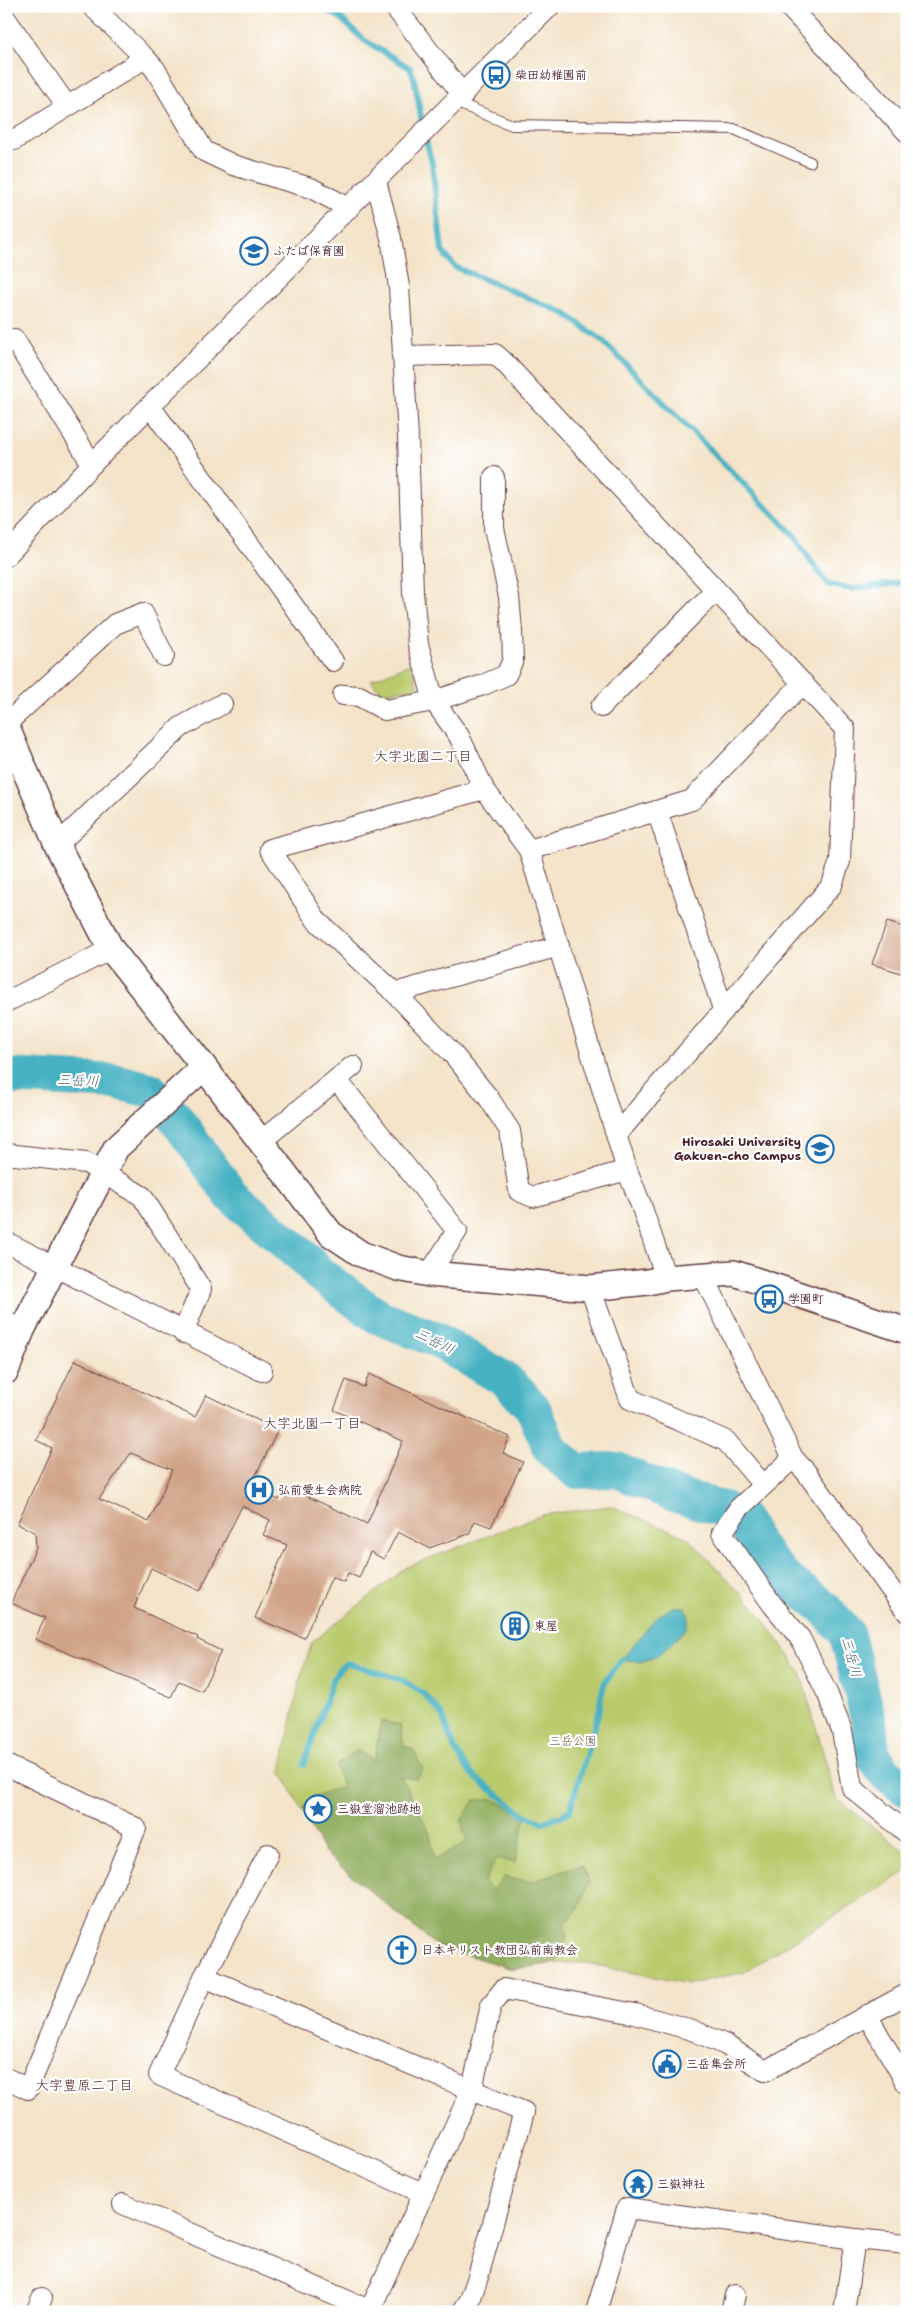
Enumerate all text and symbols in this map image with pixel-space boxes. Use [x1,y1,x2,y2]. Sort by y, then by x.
bus stop icon: 柴田幼稚園前 [481,60,511,90]
place label: 柴田幼稚園前 [515,67,587,83]
school or university icon: ふたば保育園 [239,236,269,266]
place label: ふたば保育園 [273,243,345,259]
district label: 大字北園二丁目 [374,747,472,765]
water label: 三岳川 [57,1070,99,1090]
place label: Hirosaki University Gakuen-cho Campus [674,1134,801,1164]
school or university icon: Hirosaki University Gakuen-cho Campus [805,1134,835,1164]
bus stop icon: 学園町 [754,1284,784,1314]
place label: 学園町 [788,1291,824,1307]
water label: 三岳川 [412,1324,458,1358]
district label: 大字北園一丁目 [263,1414,361,1432]
hospital icon: 弘前愛生会病院 [244,1475,274,1505]
place label: 弘前愛生会病院 [278,1482,362,1498]
building icon: 東屋 [500,1611,530,1641]
place label: 東屋 [534,1618,558,1634]
water label: 三岳川 [838,1634,866,1680]
park label: 三岳公園 [549,1733,597,1749]
place icon: 三嶽堂溜池跡地 [303,1794,333,1824]
place label: 三嶽堂溜池跡地 [337,1801,421,1817]
church icon: 日本キリスト教団弘前南教会 [387,1935,417,1965]
place label: 日本キリスト教団弘前南教会 [421,1942,578,1958]
public building icon: 三岳集会所 [652,2049,682,2079]
place label: 三岳集会所 [686,2056,747,2072]
district label: 大字豊原二丁目 [35,2076,133,2094]
temple icon: 三嶽神社 [623,2169,653,2199]
place label: 三嶽神社 [657,2176,705,2192]

